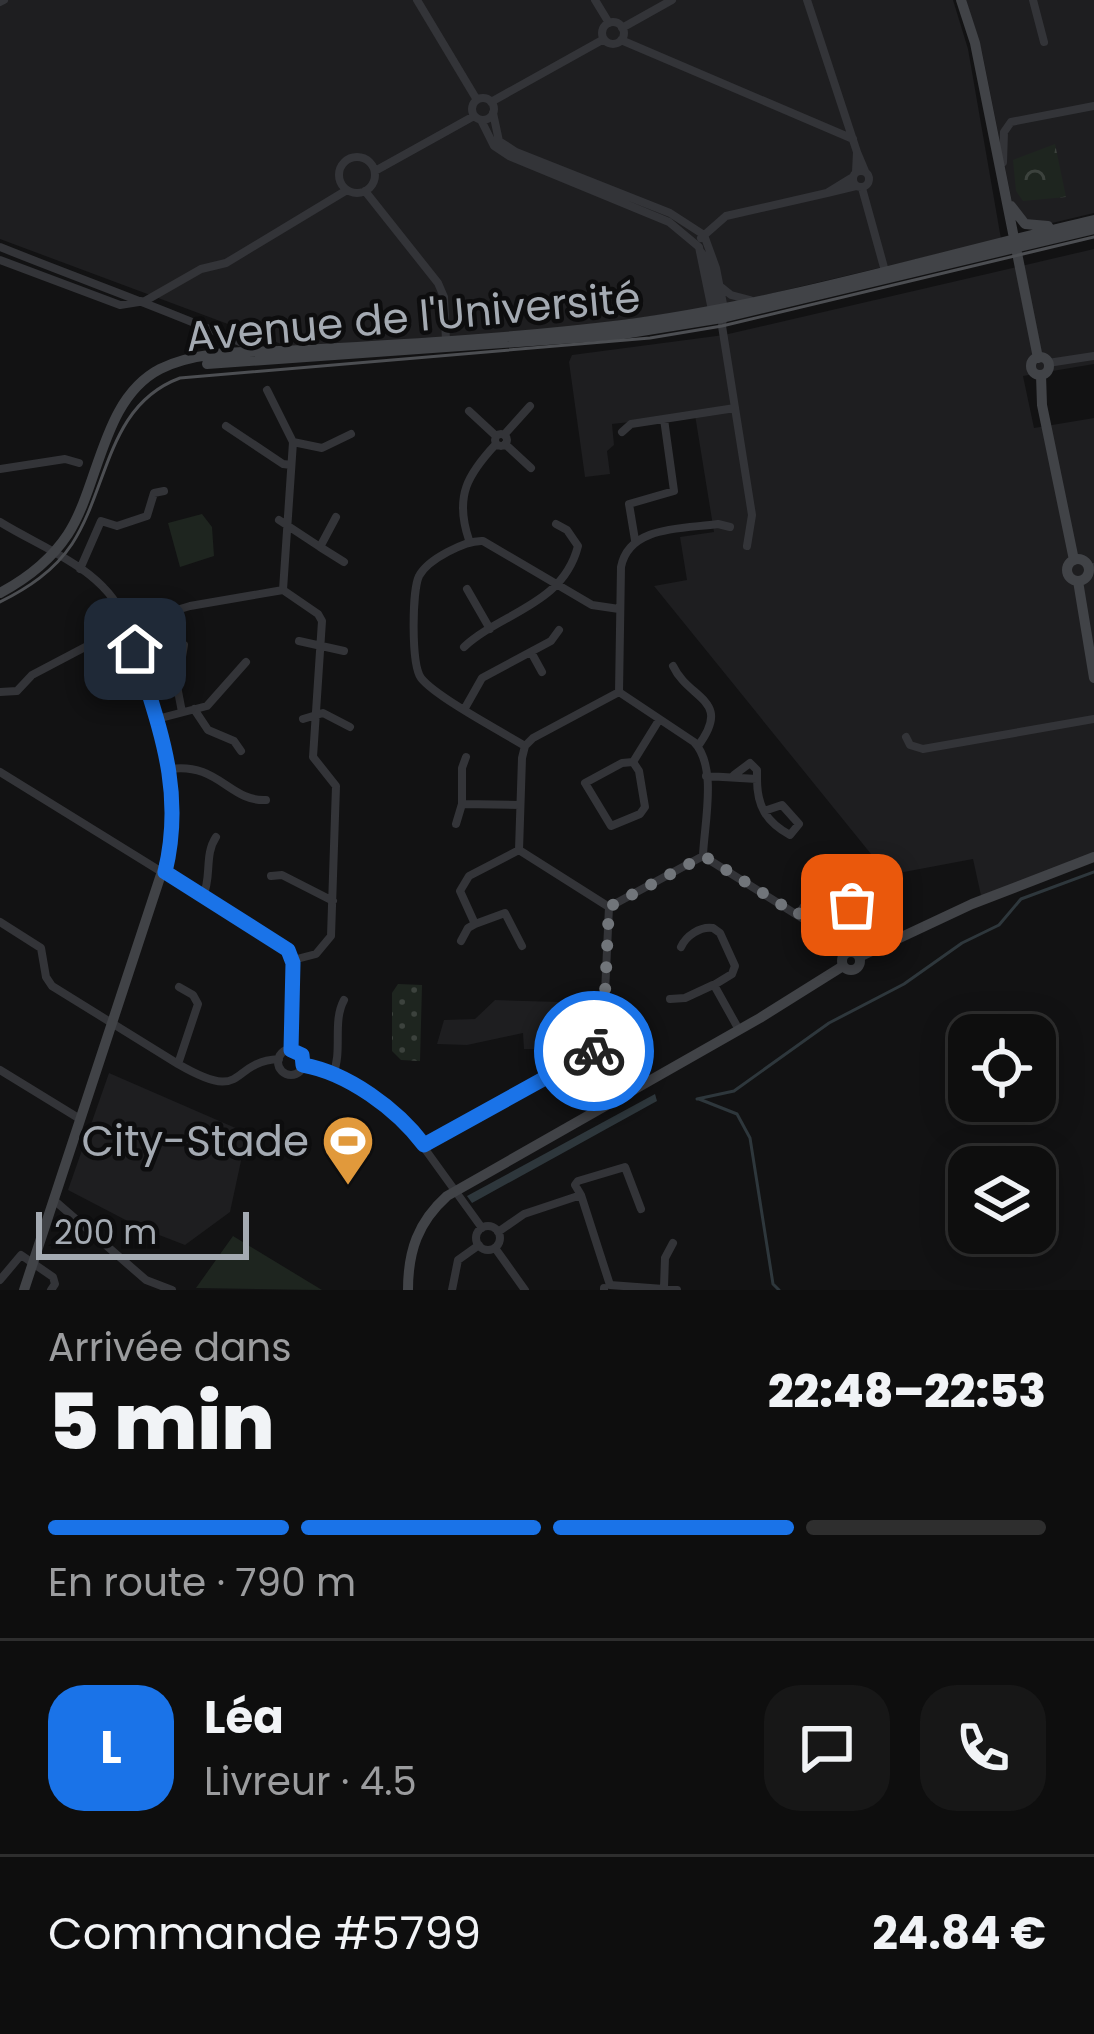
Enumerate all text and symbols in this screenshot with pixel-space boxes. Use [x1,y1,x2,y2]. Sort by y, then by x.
street label: Avenue de l'Université [183,268,643,366]
pin [84,598,186,700]
icon: home [102,616,168,682]
pin [801,854,903,956]
icon: bag [819,872,885,938]
courier [534,991,654,1111]
map controls [948,1014,1056,1254]
button: locate [948,1014,1056,1122]
icon: bike [561,1018,627,1084]
place label: City-Stade [81,1112,309,1171]
sports icon: City-Stade [320,1113,376,1187]
button: layers [948,1146,1056,1254]
scale bar [36,1206,249,1259]
text: 200 m [54,1209,157,1256]
text: Arrivée dans [48,1320,292,1375]
text: 22:48–22:53 [768,1360,1046,1423]
text: 5 min [48,1367,275,1476]
text: En route · 790 m [48,1555,356,1610]
button: chat [764,1685,890,1811]
button: phone [920,1685,1046,1811]
text: Léa [204,1686,284,1749]
text: L [100,1716,122,1779]
text: Livreur · 4.5 [204,1754,417,1809]
text: Commande #5799 [48,1902,481,1965]
text: 24.84 € [872,1902,1046,1965]

